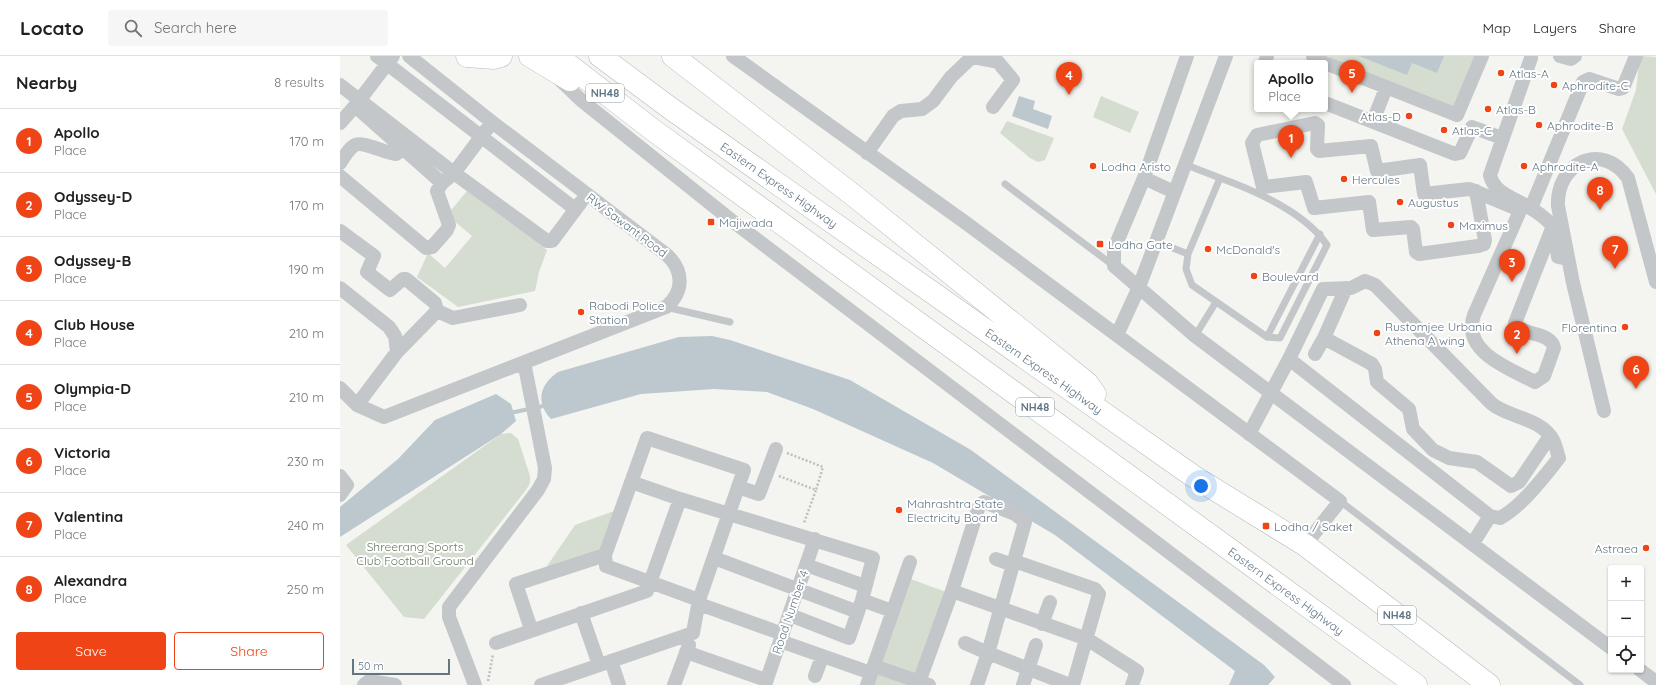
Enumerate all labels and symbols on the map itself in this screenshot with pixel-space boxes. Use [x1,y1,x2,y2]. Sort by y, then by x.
pin: 5 [1339,60,1365,93]
pin: 4 [1056,62,1082,95]
place label: Atlas-A [1509,66,1549,81]
marker: Atlas-A [1496,68,1506,78]
place label: Aphrodite-C [1562,78,1629,93]
marker: Aphrodite-C [1549,80,1559,90]
road number: NH48 [586,84,624,102]
place label: Atlas-B [1496,102,1536,117]
marker: Atlas-B [1483,104,1493,114]
place label: Atlas-D [1360,109,1401,124]
marker: Atlas-D [1404,111,1414,121]
place label: Aphrodite-B [1547,118,1614,133]
marker: Aphrodite-B [1534,120,1544,130]
place label: Atlas-C [1452,123,1492,138]
pin: 1 [1278,125,1304,158]
marker: Atlas-C [1439,125,1449,135]
street label: Eastern Express Highway [718,139,840,231]
place label: Lodha Aristo [1101,159,1171,174]
place label: Aphrodite-A [1532,159,1599,174]
marker: Lodha Aristo [1088,161,1098,171]
marker: Aphrodite-A [1519,161,1529,171]
place label: Hercules [1352,172,1400,187]
marker: Hercules [1339,174,1349,184]
pin: 8 [1587,177,1613,210]
street label: RW Sawant Road [584,190,670,260]
place label: Augustus [1408,195,1459,210]
marker: Augustus [1395,197,1405,207]
place label: Majiwada [719,215,773,230]
marker: Majiwada [706,217,716,227]
place label: Maximus [1459,218,1508,233]
marker: Maximus [1446,220,1456,230]
pin: 7 [1602,236,1628,269]
place label: Lodha Gate [1108,237,1173,252]
marker: Lodha Gate [1095,239,1105,249]
place label: McDonald's [1216,242,1281,257]
marker: McDonald's [1203,244,1213,254]
pin: 3 [1499,249,1525,282]
place label: Boulevard [1262,269,1318,284]
marker: Boulevard [1249,271,1259,281]
place label: Rabodi Police Station [589,298,665,327]
marker: Rabodi Police Station [576,307,586,317]
place label: Rustomjee Urbania Athena A wing [1385,319,1492,348]
place label: Florentina [1561,320,1617,335]
pin: 2 [1504,321,1530,354]
marker: Florentina [1620,322,1630,332]
street label: Eastern Express Highway [983,325,1105,417]
marker: Rustomjee Urbania Athena A wing [1372,328,1382,338]
pin: 6 [1623,356,1649,389]
road number: NH48 [1016,398,1054,416]
your location [1191,476,1211,496]
place label: Mahrashtra State Electricity Board [907,496,1003,525]
marker: Mahrashtra State Electricity Board [894,505,904,515]
place label: Lodha / Saket [1274,519,1353,534]
marker: Lodha / Saket [1261,521,1271,531]
park label: Shreerang Sports Club Football Ground [356,539,474,568]
place label: Astraea [1595,541,1638,556]
marker: Astraea [1641,543,1651,553]
street label: Eastern Express Highway [1225,544,1347,638]
street label: Road Number 4 [769,568,811,656]
road number: NH48 [1378,606,1416,624]
scale bar [352,657,450,676]

